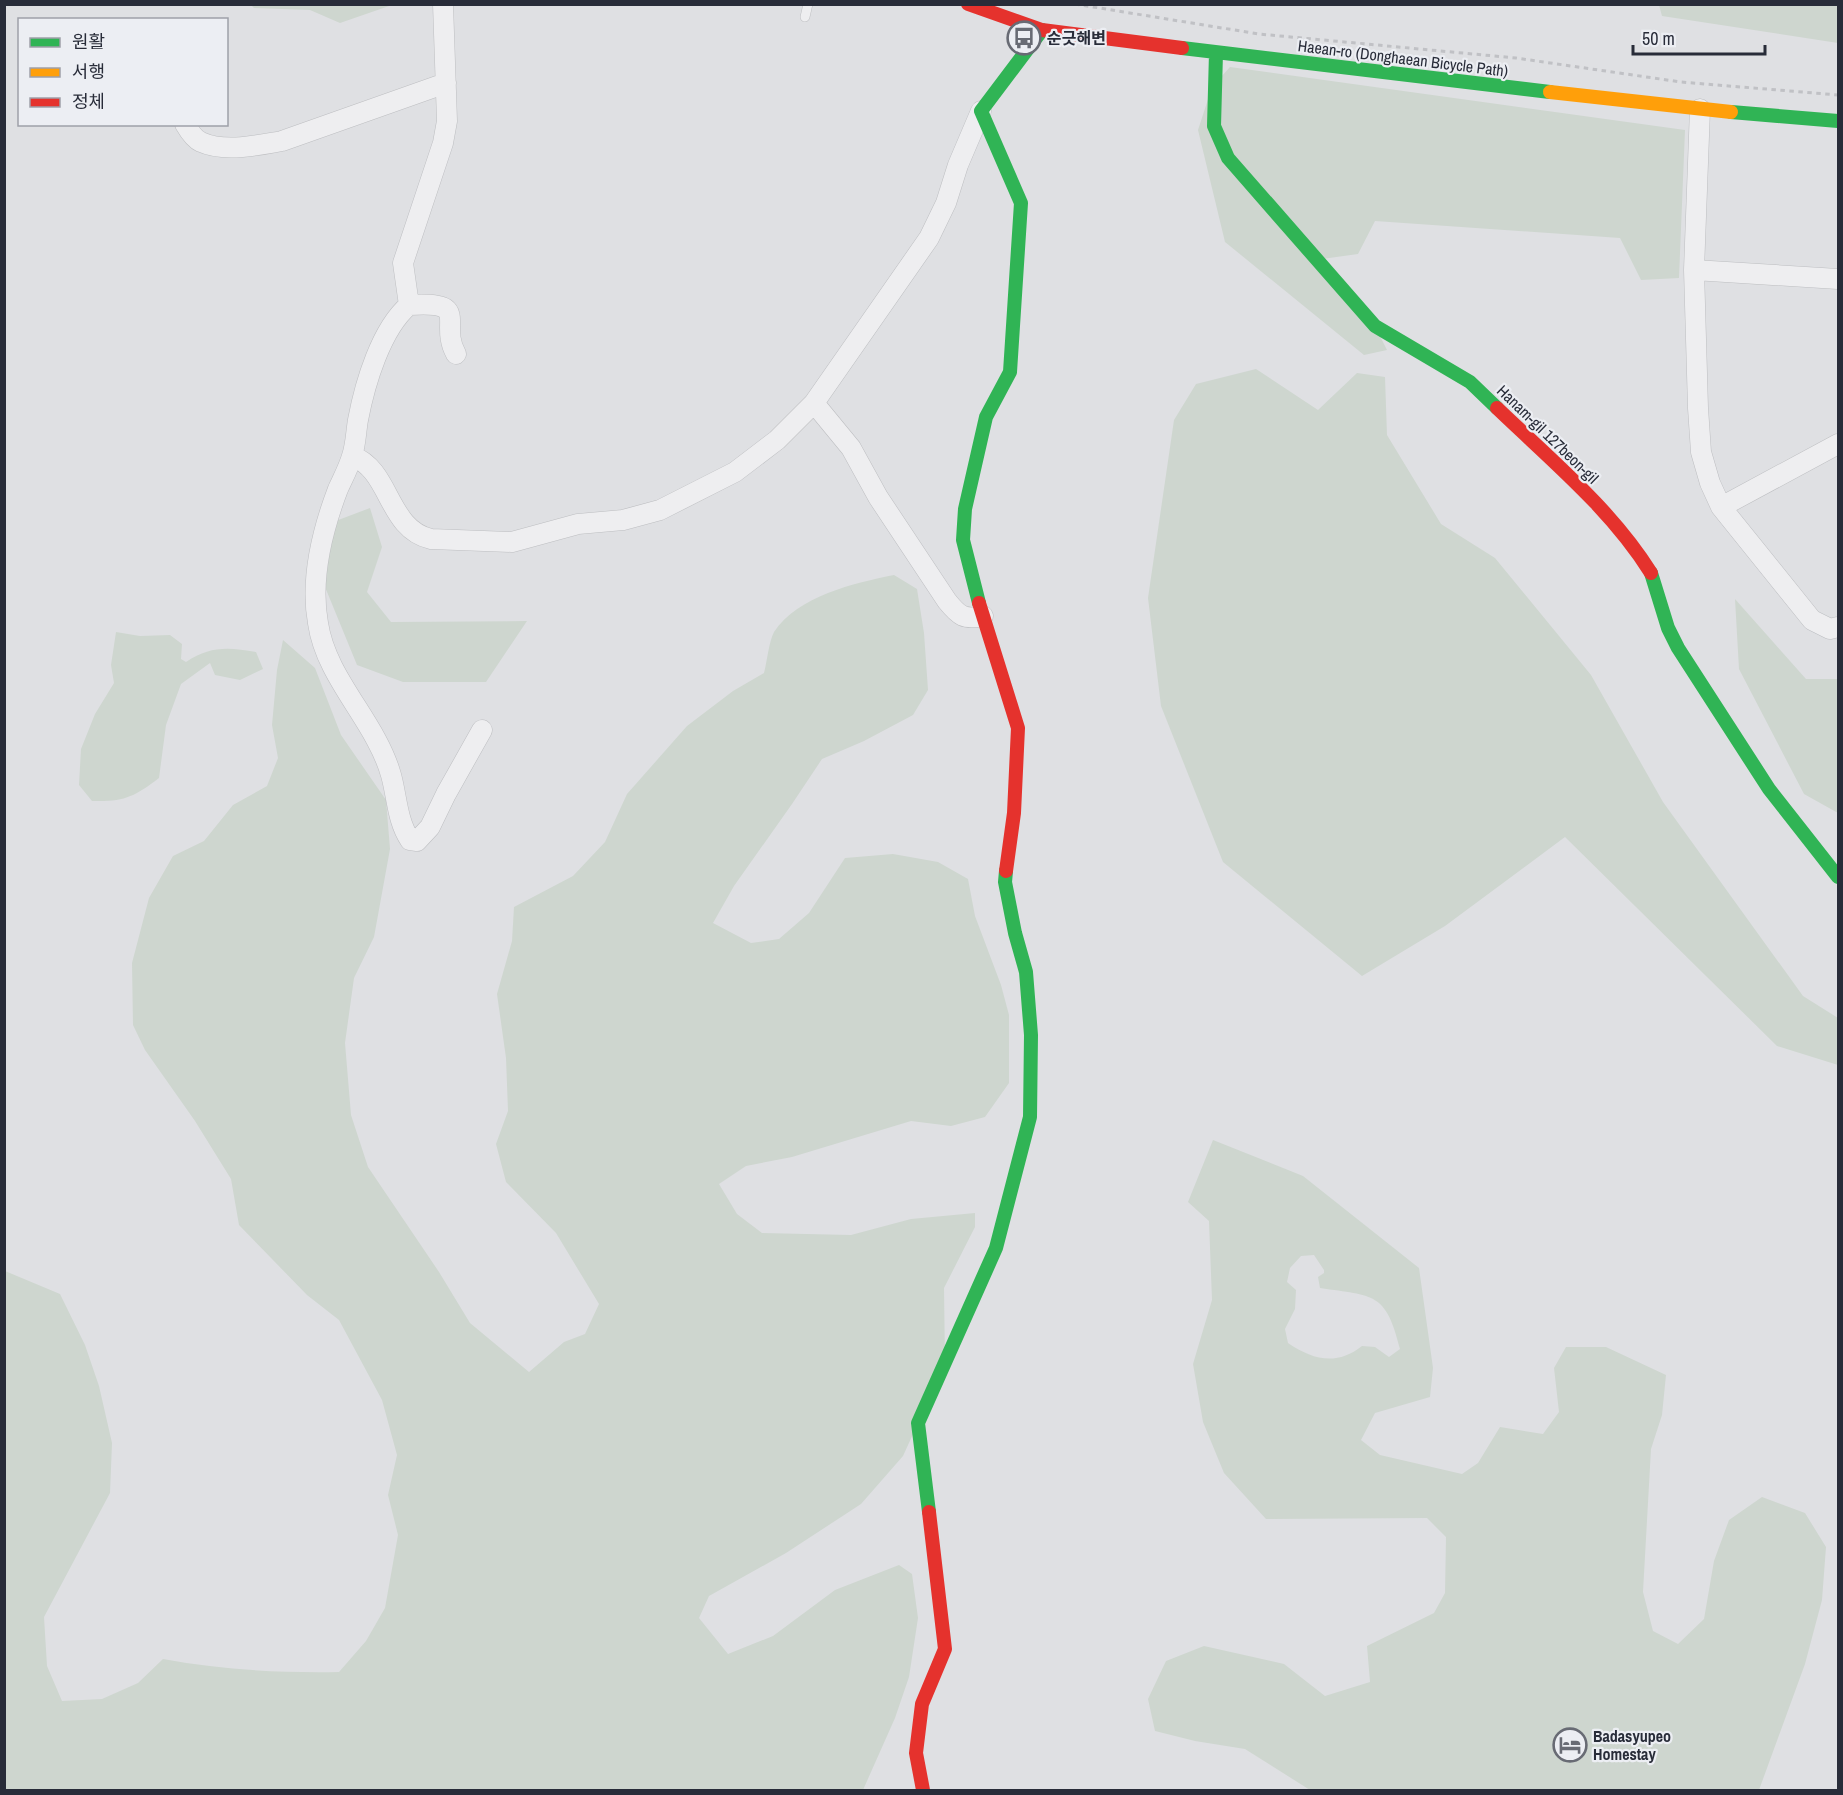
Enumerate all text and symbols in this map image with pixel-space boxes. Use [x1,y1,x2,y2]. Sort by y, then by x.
legend [18,18,228,126]
scale bar [1633,18,1765,56]
bus stop icon: 순긋해변 [1006,20,1042,56]
text: 50 m [1642,26,1675,51]
place label: 순긋해변 [1047,27,1106,49]
text: 원활 [72,29,105,54]
street label: Haean-ro (Donghaean Bicycle Path) [1297,34,1509,82]
text: 서행 [72,59,105,84]
text: 정체 [72,89,105,114]
street label: Hanam-gil 127beon-gil [1492,380,1604,488]
place label: Badasyupeo Homestay [1593,1725,1671,1765]
hotel icon: Badasyupeo Homestay [1552,1727,1588,1763]

